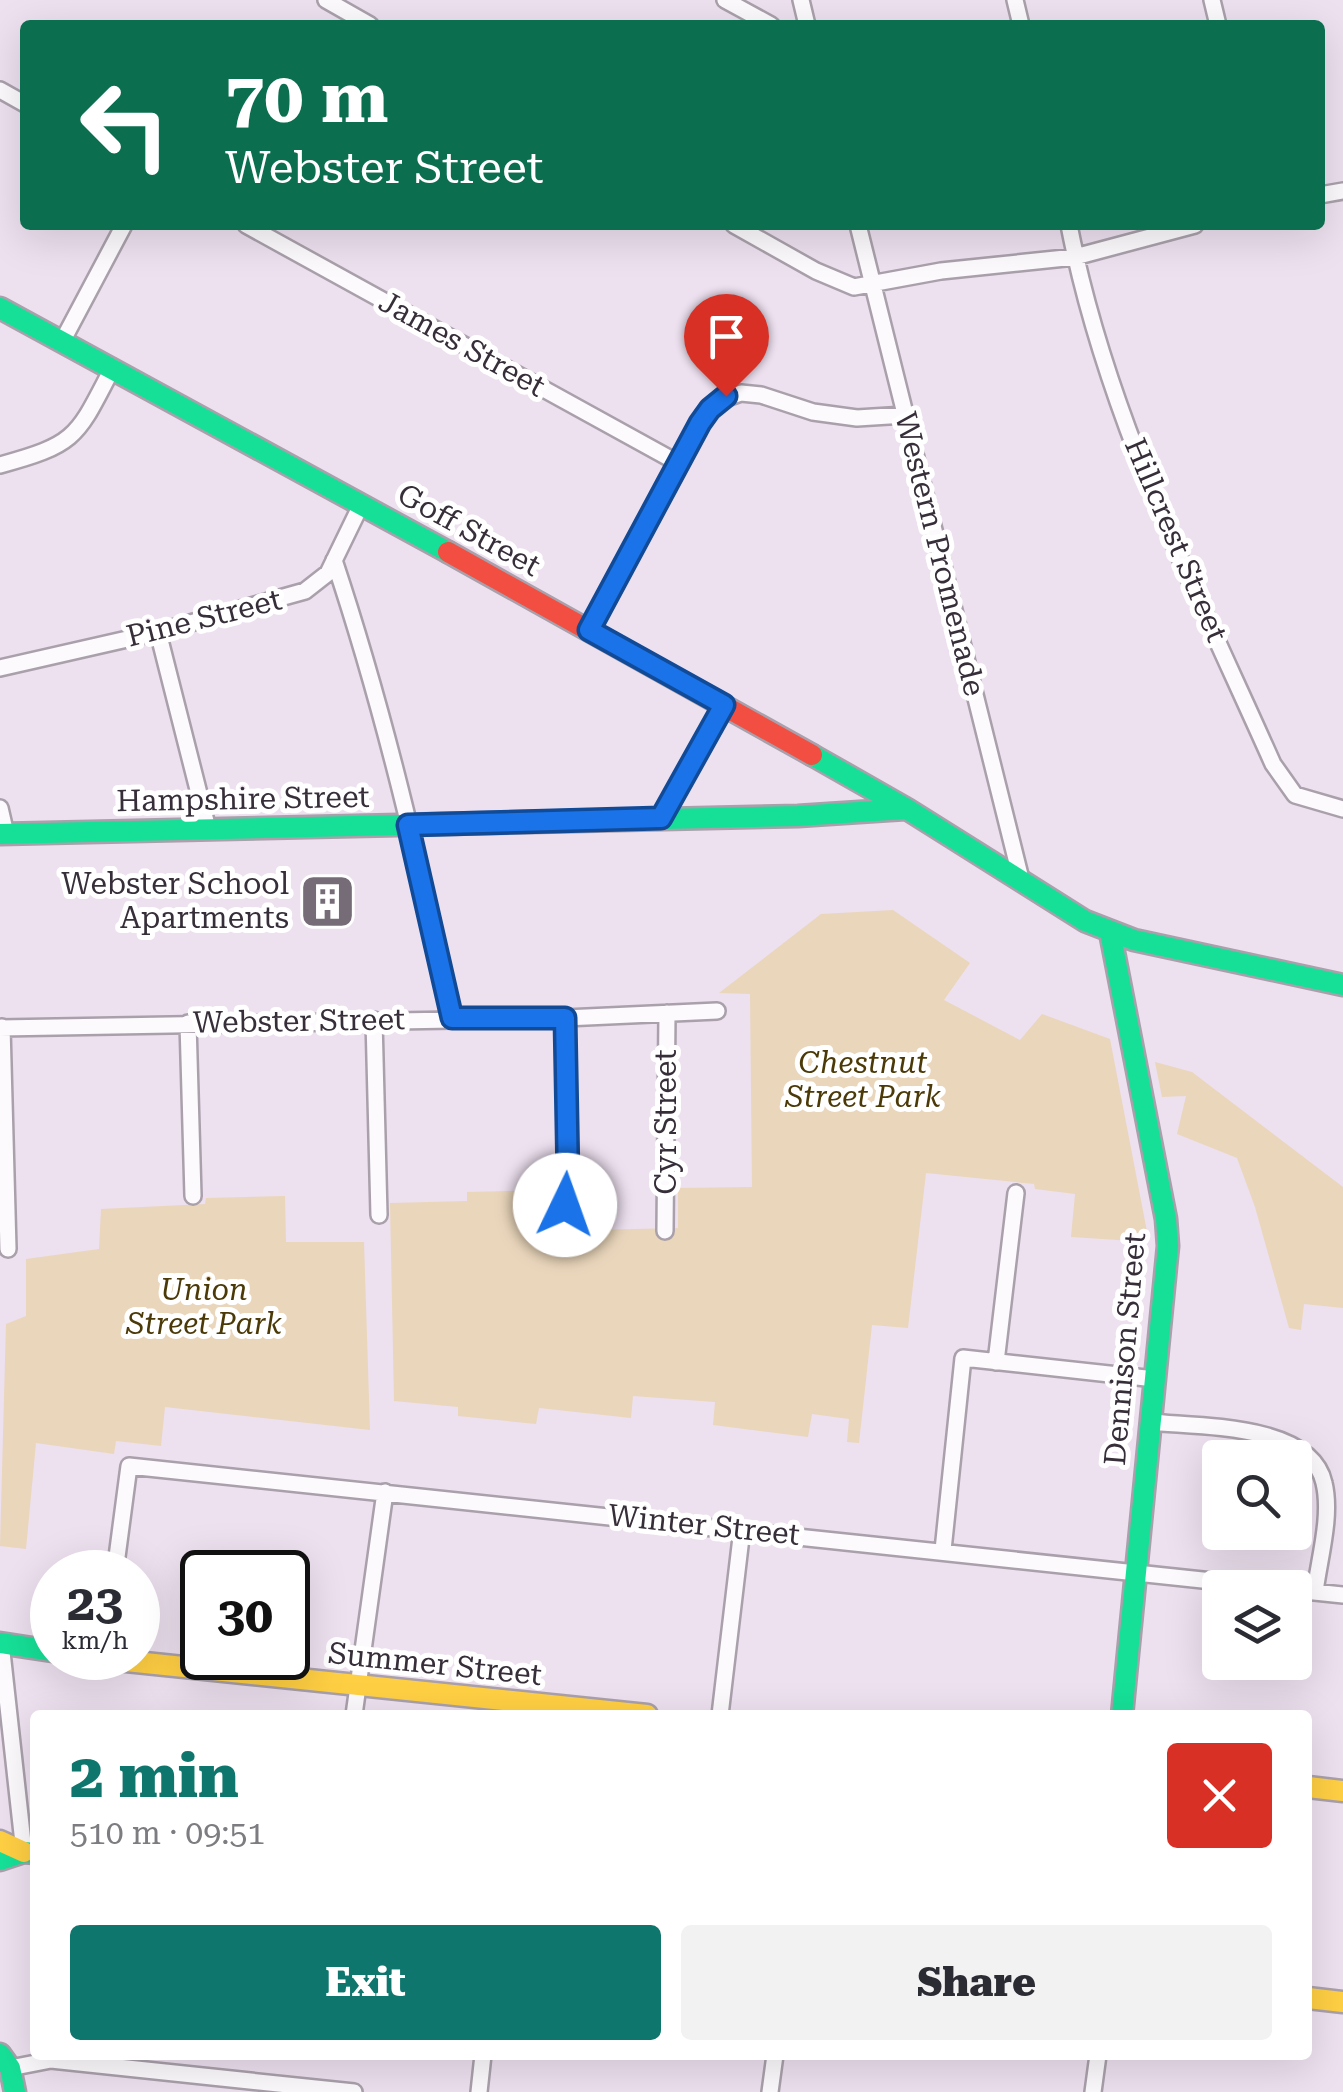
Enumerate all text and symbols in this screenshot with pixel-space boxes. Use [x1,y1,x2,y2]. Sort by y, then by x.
text: 70 m [225,57,389,139]
icon: left [60,60,190,190]
text: Webster Street [225,141,543,194]
street label: James Street [373,284,551,404]
pin [684,294,769,397]
icon: arrive [699,309,754,364]
street label: Western Promenade [888,408,993,699]
street label: Hillcrest Street [1118,433,1235,647]
street label: Goff Street [392,476,547,583]
street label: Pine Street [123,581,285,654]
street label: Hampshire Street [116,779,370,818]
place label: Webster School Apartments [61,866,289,935]
building icon: Webster School Apartments [298,871,358,931]
street label: Webster Street [193,1001,405,1040]
park label: Chestnut Street Park [784,1045,942,1114]
street label: Cyr Street [648,1049,683,1195]
position arrow [513,1153,617,1257]
street label: Dennison Street [1097,1231,1152,1467]
park label: Union Street Park [125,1272,283,1341]
map controls [1202,1440,1312,1680]
button: search [1202,1440,1312,1550]
street label: Winter Street [606,1497,802,1552]
speed limit sign: 30 [180,1550,310,1680]
button: layers [1202,1570,1312,1680]
text: 23 [67,1574,123,1632]
text: km/h [62,1626,128,1655]
street label: Summer Street [327,1635,544,1692]
text: 2 min [70,1741,239,1812]
button: close [1167,1743,1272,1848]
text: 510 m · 09:51 [70,1814,265,1852]
button: Exit [70,1925,661,2040]
button: Share [681,1925,1272,2040]

